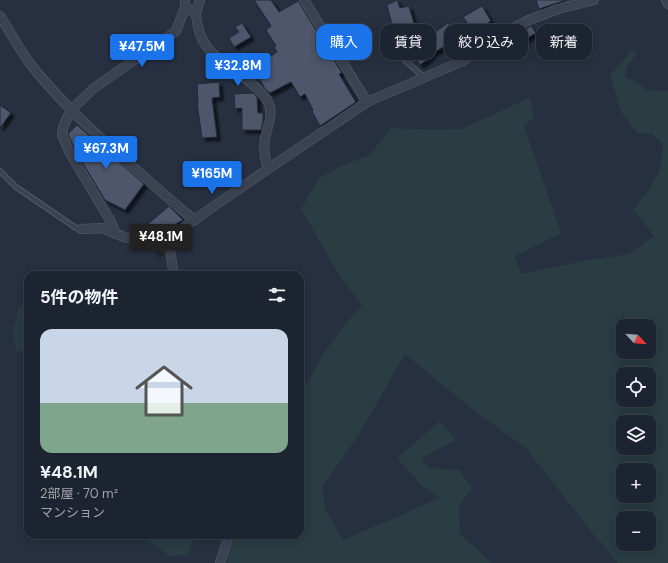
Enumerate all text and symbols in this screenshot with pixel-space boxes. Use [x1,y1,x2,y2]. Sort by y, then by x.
chip: 購入 [316,24,372,60]
chip: 賃貸 [380,24,436,60]
chip: 絞り込み [444,24,528,60]
chip: 新着 [536,24,592,60]
pin: ¥47.5M [109,34,175,68]
text: ¥47.5M [119,38,165,55]
pin: ¥32.8M [205,53,271,87]
text: ¥32.8M [215,57,261,74]
pin: ¥67.3M [73,136,139,170]
text: ¥67.3M [83,140,129,157]
pin: ¥165M [184,161,240,195]
text: ¥165M [192,165,232,182]
pin: ¥48.1M [128,224,194,258]
text: ¥48.1M [139,228,183,245]
icon: filters [266,284,288,306]
text: 5件の物件 [40,286,119,308]
north arrow [616,319,656,359]
map controls [616,319,656,551]
icon: home [128,355,200,427]
button: locate [616,367,656,407]
button: layers [616,415,656,455]
text: ¥48.1M [40,461,98,483]
button: + [616,463,656,503]
text: 2部屋 · 70 m² [40,485,118,502]
text: マンション [40,504,105,521]
button: − [616,511,656,551]

